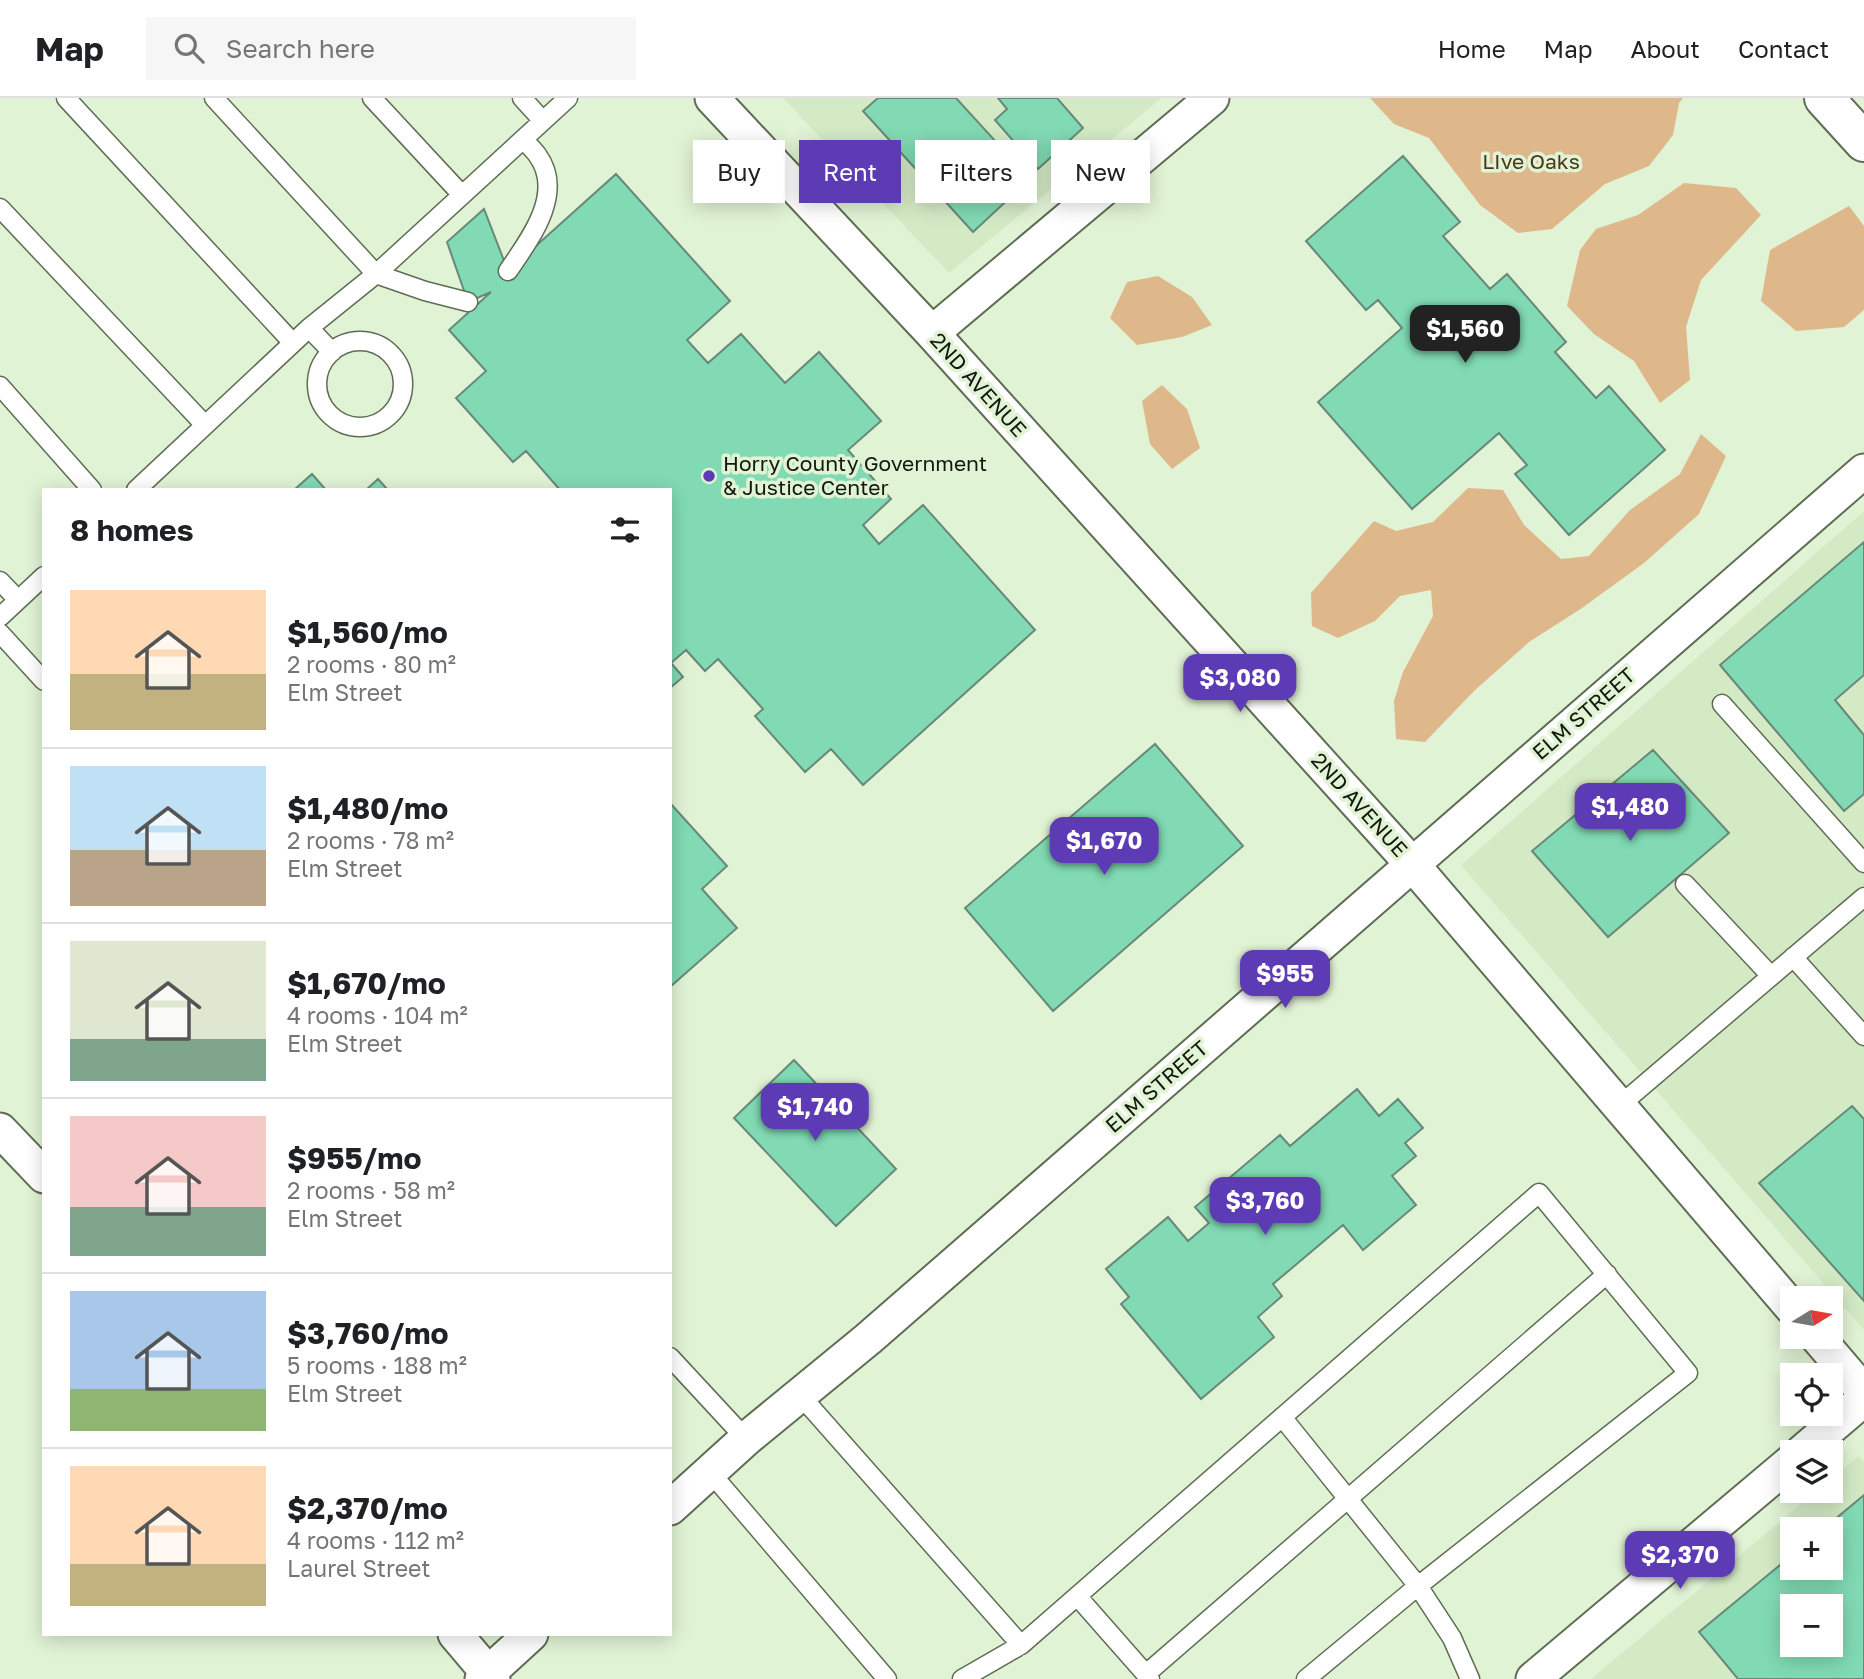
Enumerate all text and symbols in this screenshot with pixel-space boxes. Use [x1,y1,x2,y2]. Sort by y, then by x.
search box [146,17,636,80]
text: Map [35,29,104,68]
icon: search [170,29,208,67]
text: Search here [226,33,375,64]
text: Home [1438,34,1506,63]
text: Map [1544,34,1593,63]
text: About [1631,34,1700,63]
text: Contact [1738,34,1829,63]
chip: Buy [693,140,785,203]
chip: Rent [799,140,901,203]
chip: Filters [915,140,1037,203]
chip: New [1051,140,1150,203]
park label: LIve Oaks [1482,148,1580,174]
pin: $1,560 [1408,306,1522,365]
text: $1,560 [1426,314,1504,342]
street label: 2ND AVENUE [925,327,1032,442]
place label: Horry County Government & Justice Center [723,450,987,500]
marker: Horry County Government & Justice Center [701,468,717,484]
icon: filters [606,511,644,549]
text: 8 homes [70,512,194,548]
text: $1,560/mo [287,614,448,650]
icon: home [126,618,210,702]
text: 2 rooms · 80 m² [287,650,456,678]
pin: $3,080 [1183,654,1297,714]
street label: ELM STREET [1527,662,1640,765]
text: $3,080 [1199,663,1281,691]
text: Elm Street [287,678,403,706]
street label: 2ND AVENUE [1306,747,1413,862]
pin: $1,480 [1573,784,1687,843]
text: $1,480/mo [287,790,448,826]
text: $1,480 [1591,792,1669,820]
icon: home [126,794,210,878]
pin: $1,670 [1047,818,1161,877]
text: 2 rooms · 78 m² [287,826,454,854]
text: $1,670 [1066,826,1142,854]
text: Elm Street [287,854,403,882]
pin: $955 [1244,950,1326,1010]
text: $955 [1256,959,1314,987]
text: $1,670/mo [287,965,446,1001]
icon: home [126,969,210,1053]
text: 4 rooms · 104 m² [287,1001,468,1029]
text: Elm Street [287,1029,403,1057]
street label: ELM STREET [1100,1035,1213,1138]
pin: $1,740 [758,1084,872,1143]
text: $1,740 [777,1092,853,1120]
text: $955/mo [287,1140,421,1176]
icon: home [126,1144,210,1228]
text: 2 rooms · 58 m² [287,1176,455,1204]
pin: $3,760 [1208,1178,1322,1237]
text: $3,760 [1226,1186,1304,1214]
text: Elm Street [287,1204,403,1232]
north arrow [1780,1286,1843,1349]
map controls [1780,1286,1843,1657]
text: $3,760/mo [287,1315,449,1351]
icon: home [126,1319,210,1403]
text: 5 rooms · 188 m² [287,1351,467,1379]
button: locate [1780,1363,1843,1426]
text: Elm Street [287,1379,403,1407]
button: layers [1780,1440,1843,1503]
text: $2,370/mo [287,1490,448,1526]
icon: home [126,1494,210,1578]
button: + [1780,1517,1843,1580]
text: 4 rooms · 112 m² [287,1526,464,1554]
pin: $2,370 [1623,1532,1737,1591]
text: $2,370 [1641,1540,1719,1568]
text: Laurel Street [287,1554,431,1582]
button: − [1780,1594,1843,1657]

